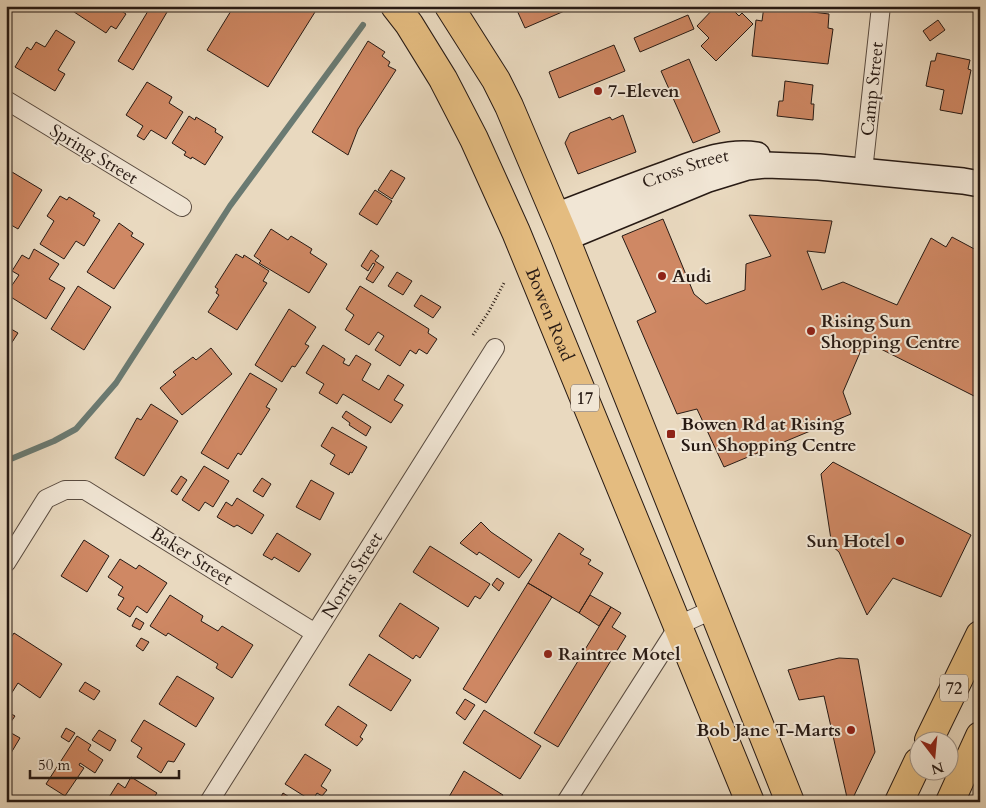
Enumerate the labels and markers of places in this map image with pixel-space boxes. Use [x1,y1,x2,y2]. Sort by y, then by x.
place label: 7-Eleven [608,79,680,104]
marker: 7-Eleven [592,85,604,97]
place label: Audi [672,264,712,289]
marker: Audi [656,270,668,282]
place label: Rising Sun Shopping Centre [821,309,960,355]
marker: Rising Sun Shopping Centre [805,325,817,337]
place label: Bowen Rd at Rising Sun Shopping Centre [681,412,857,458]
marker: Bowen Rd at Rising Sun Shopping Centre [665,428,677,440]
place label: Sun Hotel [807,529,890,554]
marker: Sun Hotel [894,535,906,547]
place label: Raintree Motel [558,642,681,667]
marker: Raintree Motel [542,648,554,660]
place label: Bob Jane T-Marts [696,718,841,743]
marker: Bob Jane T-Marts [845,724,857,736]

